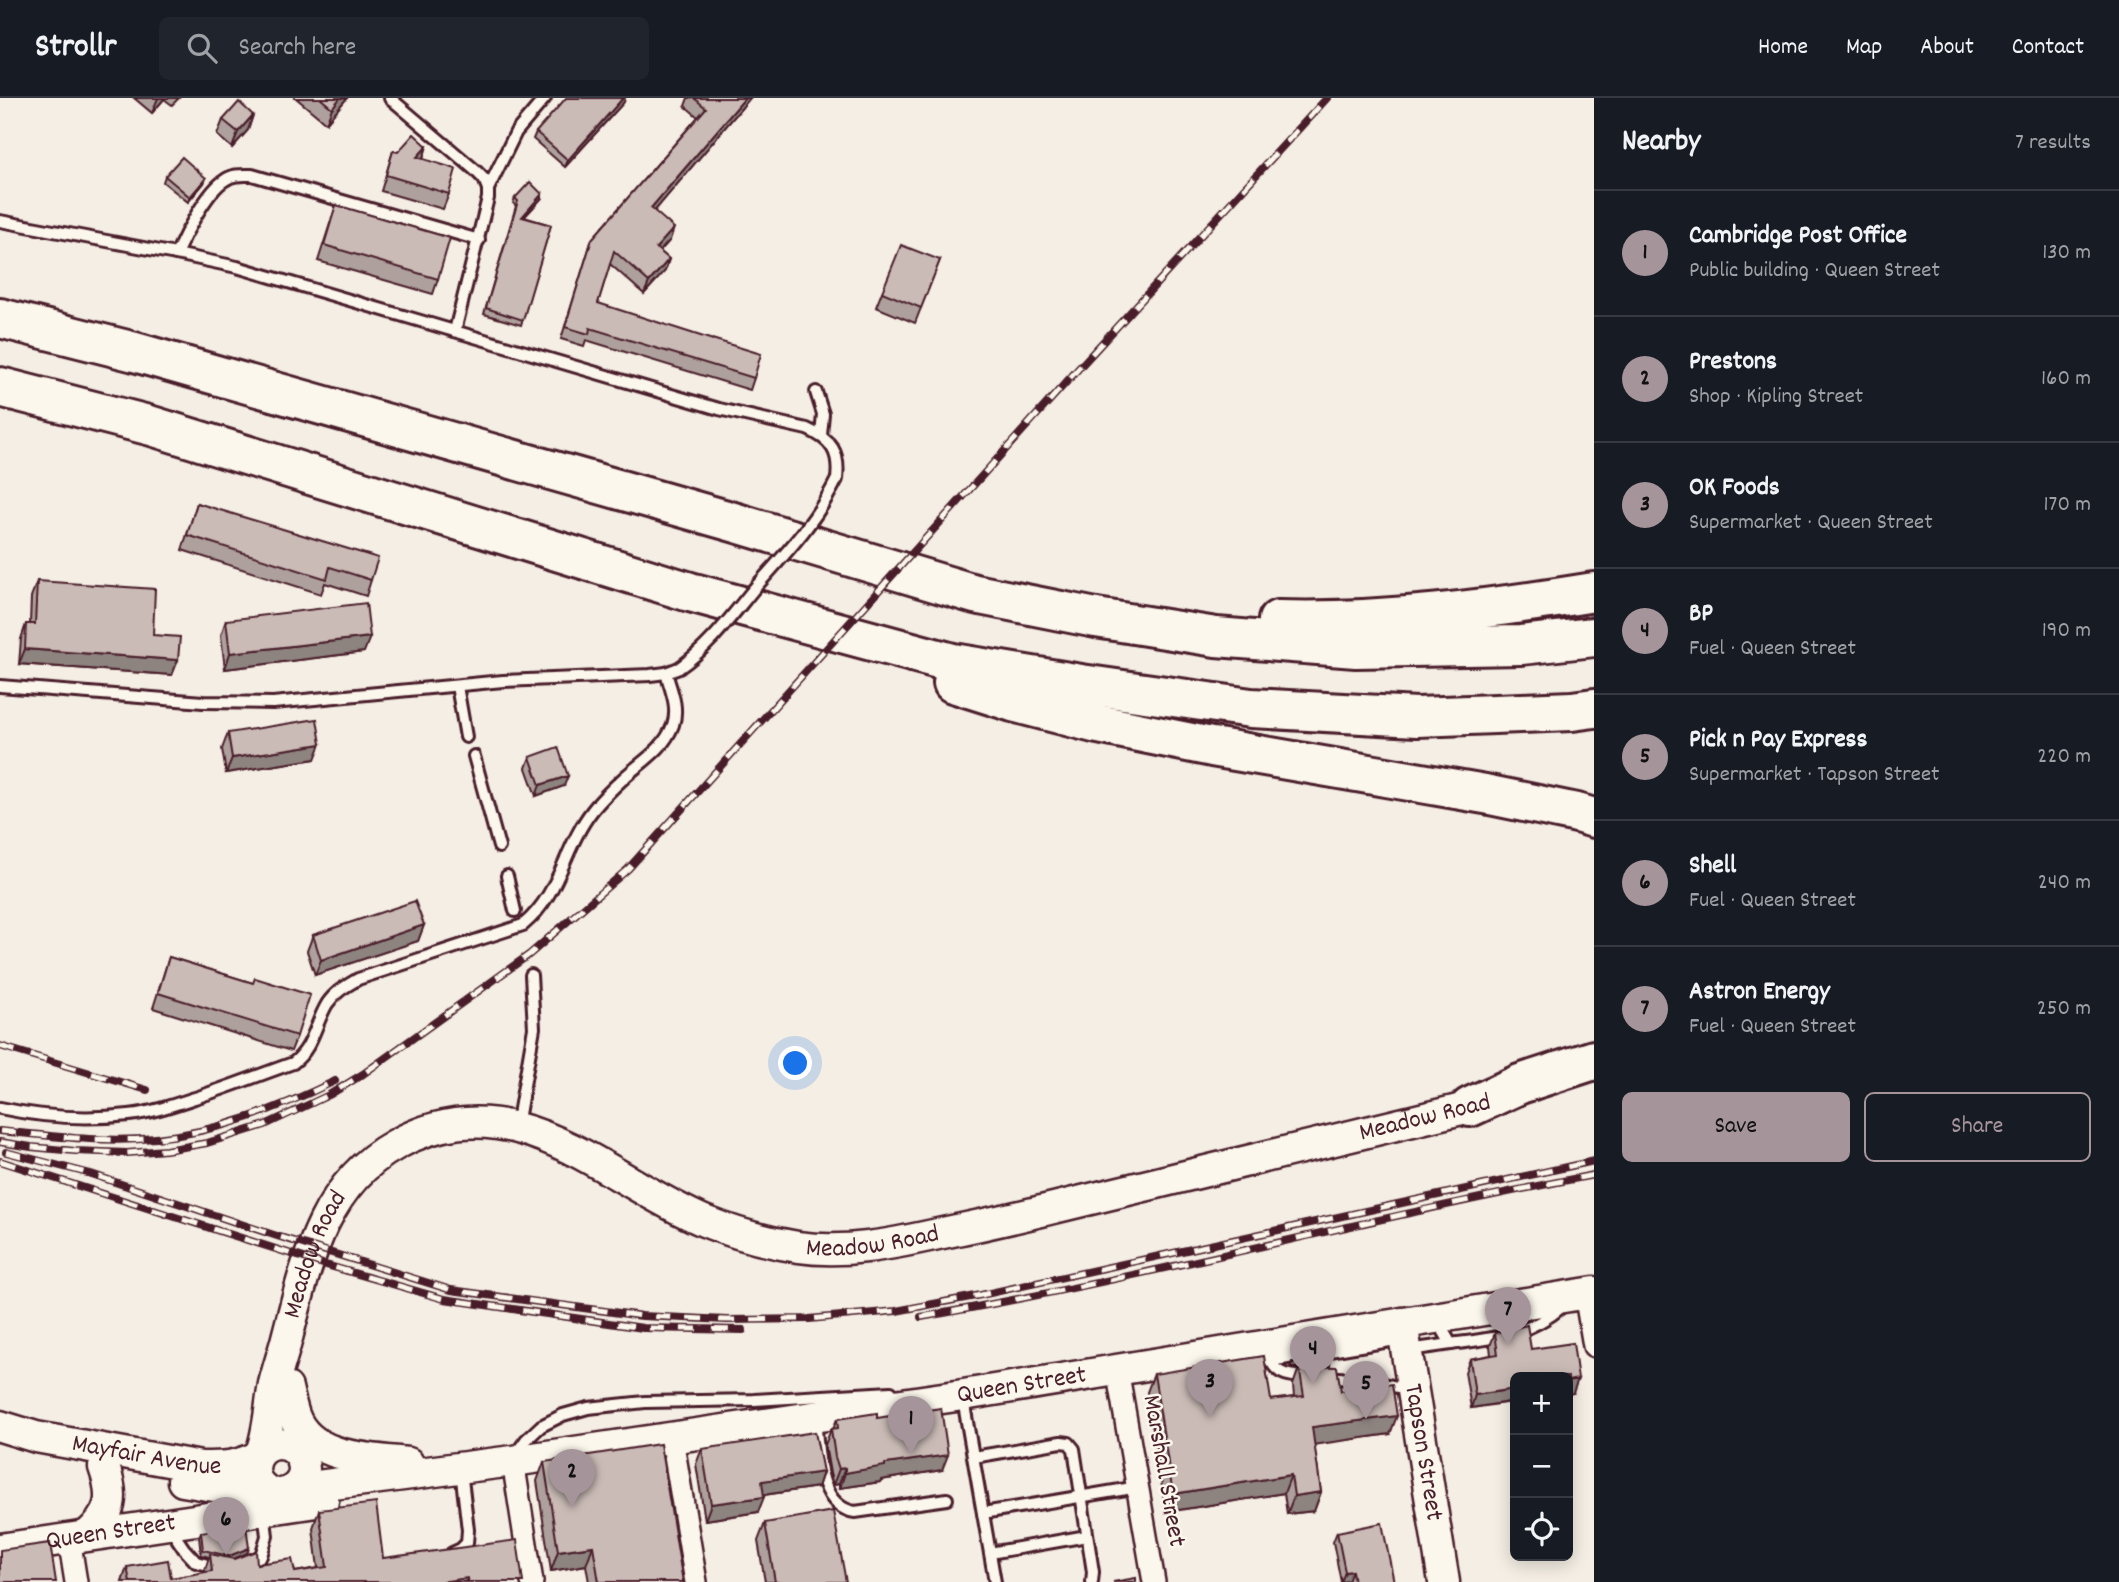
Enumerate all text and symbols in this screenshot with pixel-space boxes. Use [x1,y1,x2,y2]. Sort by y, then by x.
search box [159,17,649,80]
text: Strollr [35,25,117,72]
icon: search [183,29,221,67]
text: Search here [239,30,356,67]
text: Home [1758,31,1808,65]
text: Map [1846,31,1882,65]
text: About [1920,31,1974,65]
text: Contact [2012,31,2084,65]
text: Nearby [1622,122,1700,165]
text: 7 results [2015,127,2091,160]
text: Cambridge Post Office [1689,218,1907,255]
text: 1 [1642,237,1648,270]
text: 130 m [2042,237,2091,270]
text: Public building · Queen Street [1689,255,1940,288]
text: Prestons [1689,344,1777,381]
text: 2 [1640,363,1650,396]
text: 160 m [2041,363,2091,396]
text: Shop · Kipling Street [1689,381,1863,414]
text: OK Foods [1689,470,1780,507]
text: 3 [1640,489,1650,522]
text: 170 m [2044,489,2091,522]
text: Supermarket · Queen Street [1689,507,1933,540]
text: BP [1689,596,1713,633]
text: 4 [1640,615,1650,648]
text: 190 m [2042,615,2091,648]
text: Fuel · Queen Street [1689,633,1856,666]
text: Pick n Pay Express [1689,722,1868,759]
text: 5 [1640,741,1650,774]
text: 220 m [2037,741,2091,774]
text: Supermarket · Tapson Street [1689,759,1940,792]
text: Shell [1689,848,1736,885]
text: 6 [1639,867,1651,900]
text: 240 m [2038,867,2091,900]
text: Fuel · Queen Street [1689,885,1856,918]
text: Astron Energy [1689,974,1830,1011]
text: 7 [1641,993,1649,1026]
text: 250 m [2037,993,2091,1026]
text: Fuel · Queen Street [1689,1011,1856,1044]
your location [778,1046,812,1080]
street label: Meadow Road [1355,1084,1494,1152]
button: Save [1622,1092,1850,1162]
button: Share [1864,1092,2091,1162]
street label: Meadow Road [274,1183,356,1322]
street label: Meadow Road [805,1216,943,1268]
pin: 7 [1485,1287,1531,1345]
pin: 4 [1290,1326,1336,1384]
street label: Queen Street [954,1357,1089,1414]
pin: 3 [1187,1359,1233,1417]
pin: 5 [1343,1361,1389,1419]
map controls [1510,1372,1573,1561]
button: + [1510,1372,1573,1435]
street label: Tapson Street [1394,1381,1452,1524]
street label: Marshall Street [1131,1392,1195,1550]
pin: 1 [888,1396,934,1454]
street label: Mayfair Avenue [69,1425,222,1486]
button: − [1510,1435,1573,1498]
pin: 2 [549,1449,595,1507]
pin: 6 [203,1497,249,1555]
button: locate [1510,1498,1573,1561]
street label: Queen Street [44,1505,178,1560]

